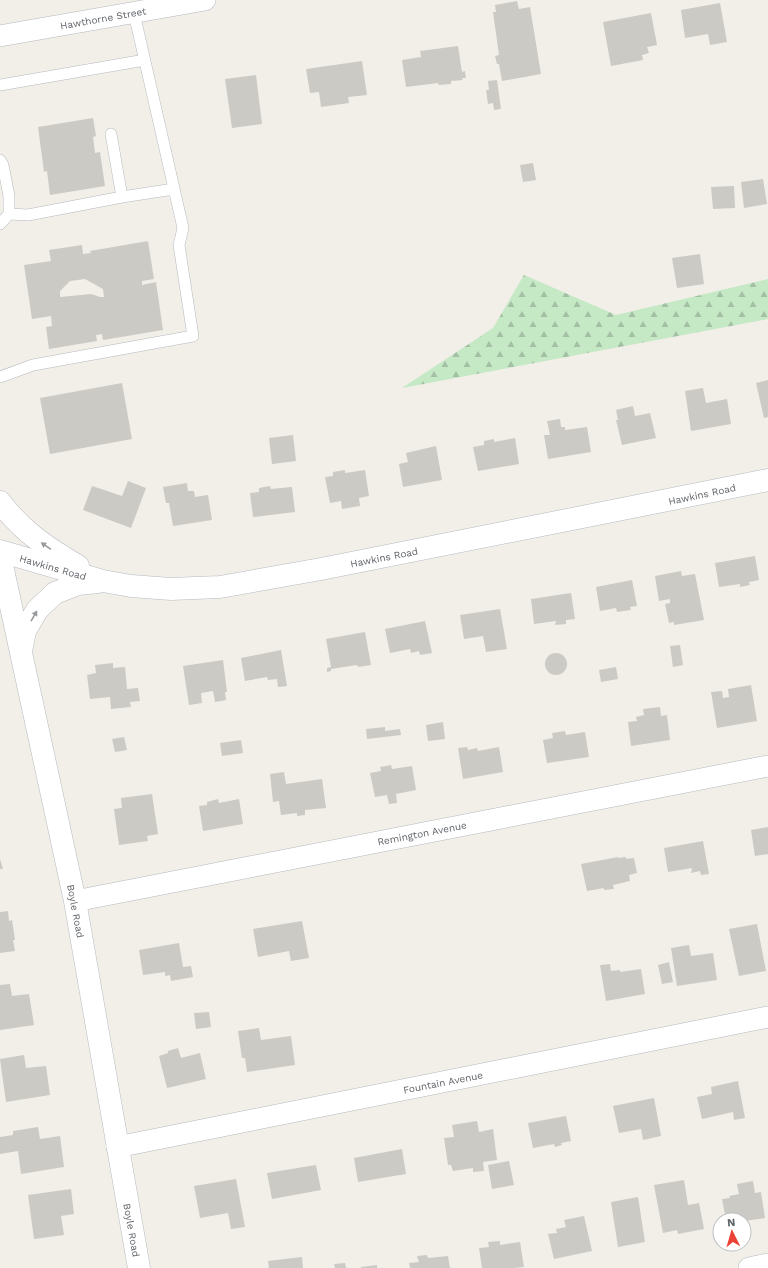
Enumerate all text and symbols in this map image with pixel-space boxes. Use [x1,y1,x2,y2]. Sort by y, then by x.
street label: Hawthorne Street [59,5,148,31]
street label: Hawkins Road [667,482,737,507]
one-way arrow [41,542,51,550]
street label: Hawkins Road [349,546,419,569]
street label: Hawkins Road [18,553,87,582]
one-way arrow [30,610,37,622]
street label: Remington Avenue [377,819,468,848]
street label: Boyle Road [65,883,86,939]
street label: Fountain Avenue [402,1069,484,1096]
street label: Boyle Road [121,1202,142,1258]
north arrow [712,1212,752,1252]
text: N [727,1216,736,1229]

